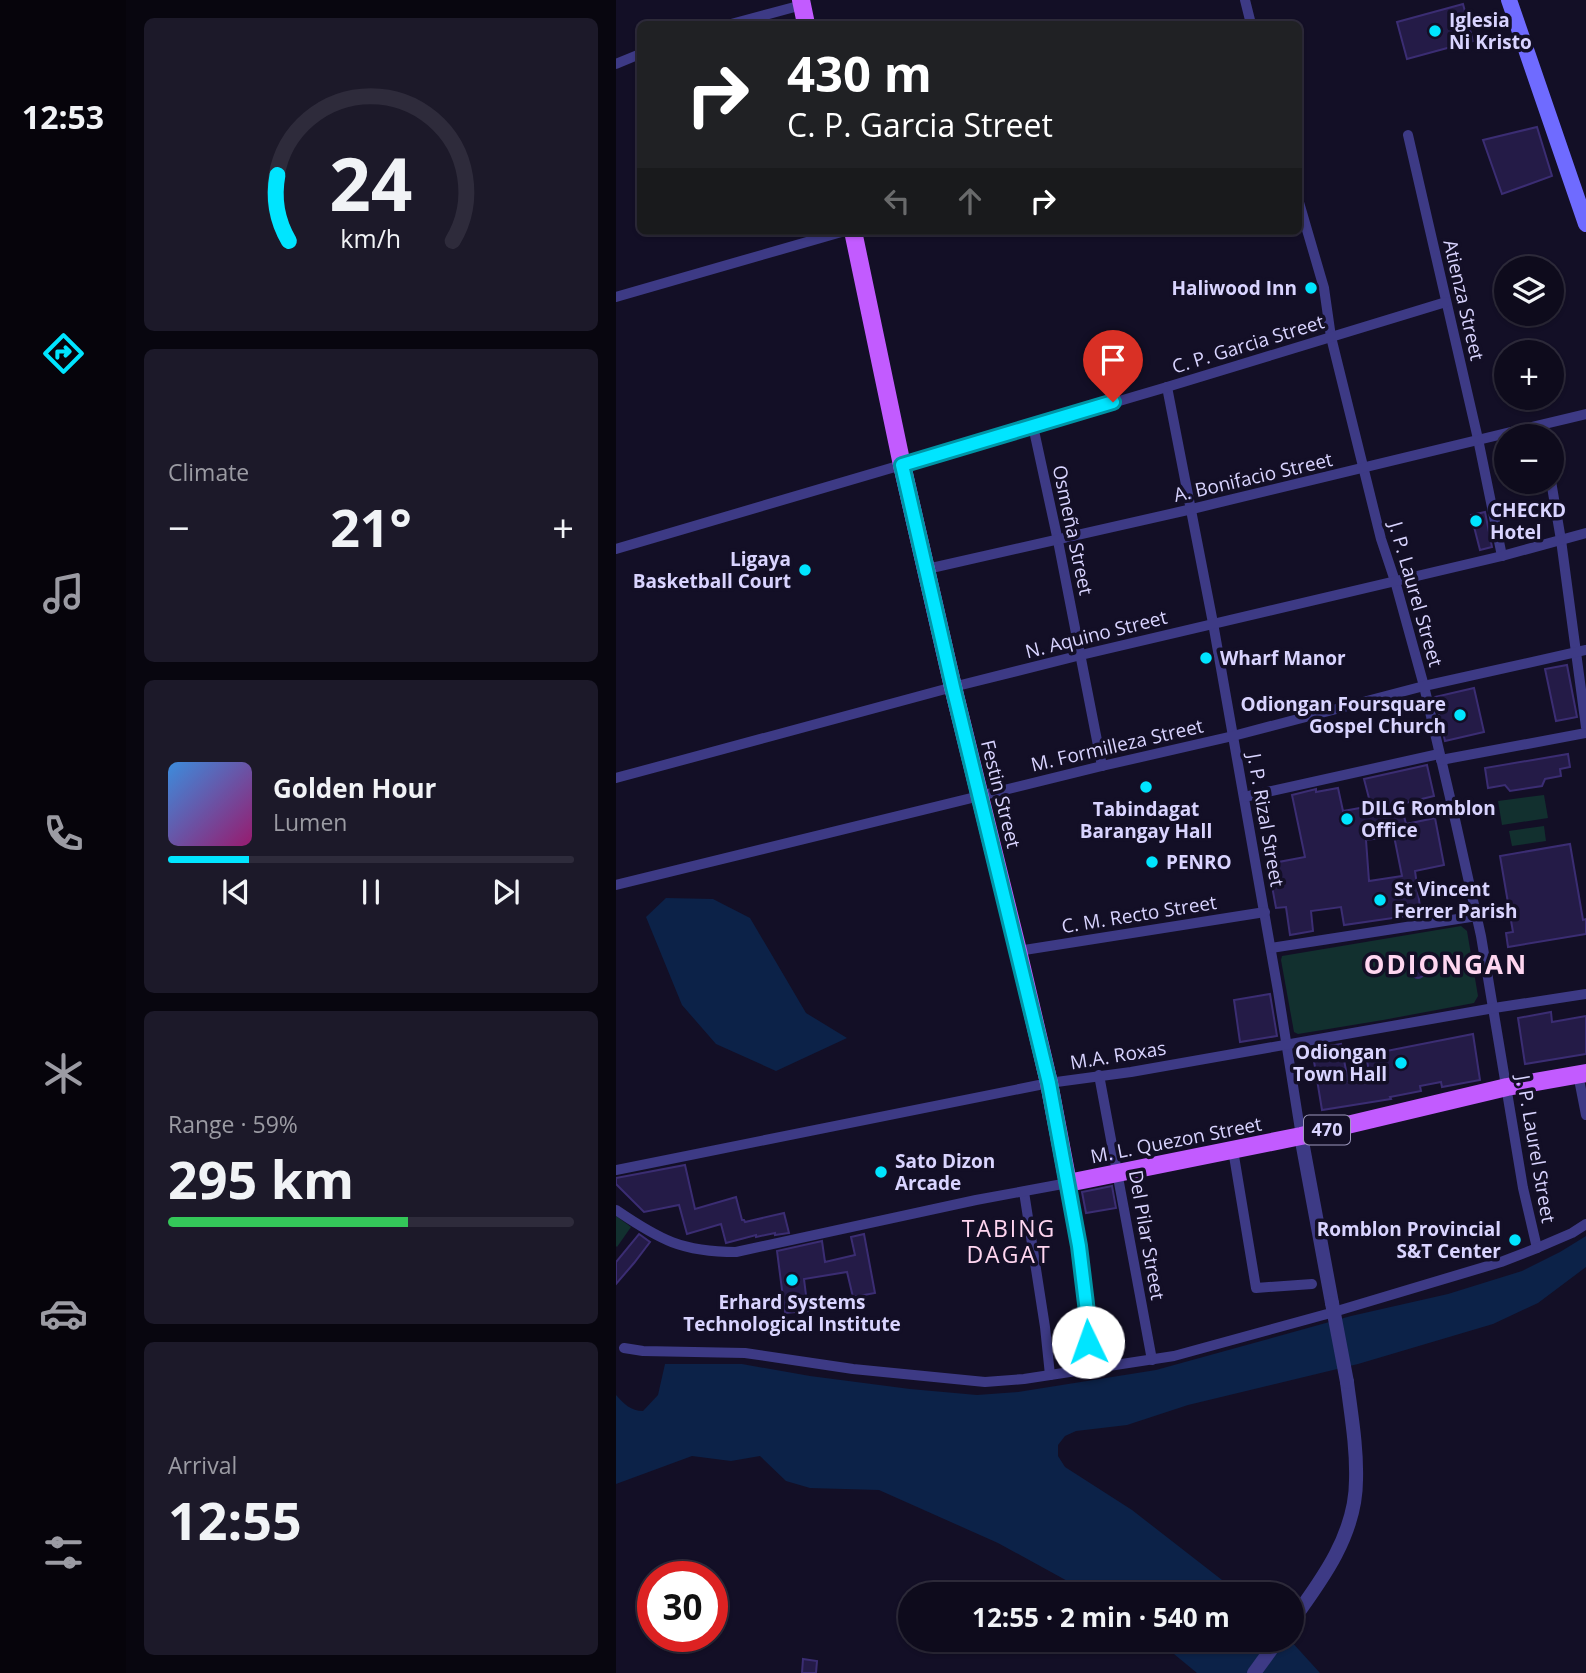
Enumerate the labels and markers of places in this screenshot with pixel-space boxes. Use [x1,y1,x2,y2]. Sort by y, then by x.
place label: Iglesia Ni Kristo [1449,7,1532,55]
marker: Iglesia Ni Kristo [1427,23,1443,39]
place label: Haliwood Inn [1171,275,1297,301]
marker: Haliwood Inn [1303,280,1319,296]
pin [1083,330,1143,402]
place label: CHECKD Hotel [1490,497,1566,545]
marker: CHECKD Hotel [1468,513,1484,529]
place label: Ligaya Basketball Court [633,546,791,594]
marker: Ligaya Basketball Court [797,562,813,578]
place label: Wharf Manor [1220,645,1346,671]
marker: Wharf Manor [1198,650,1214,666]
place label: Odiongan Foursquare Gospel Church [1241,691,1446,739]
marker: Odiongan Foursquare Gospel Church [1452,707,1468,723]
marker: Tabindagat Barangay Hall [1138,779,1154,795]
place label: DILG Romblon Office [1361,795,1496,843]
place label: Tabindagat Barangay Hall [1080,796,1212,844]
marker: DILG Romblon Office [1339,811,1355,827]
place label: PENRO [1166,849,1232,875]
marker: PENRO [1144,854,1160,870]
place label: St Vincent Ferrer Parish [1394,876,1517,924]
marker: St Vincent Ferrer Parish [1372,892,1388,908]
place label: Odiongan Town Hall [1293,1039,1387,1087]
marker: Odiongan Town Hall [1393,1055,1409,1071]
place label: Sato Dizon Arcade [895,1148,995,1196]
marker: Sato Dizon Arcade [873,1164,889,1180]
place label: Romblon Provincial S&T Center [1317,1216,1501,1264]
marker: Romblon Provincial S&T Center [1507,1232,1523,1248]
marker: Erhard Systems Technological Institute [784,1272,800,1288]
place label: Erhard Systems Technological Institute [683,1289,901,1337]

